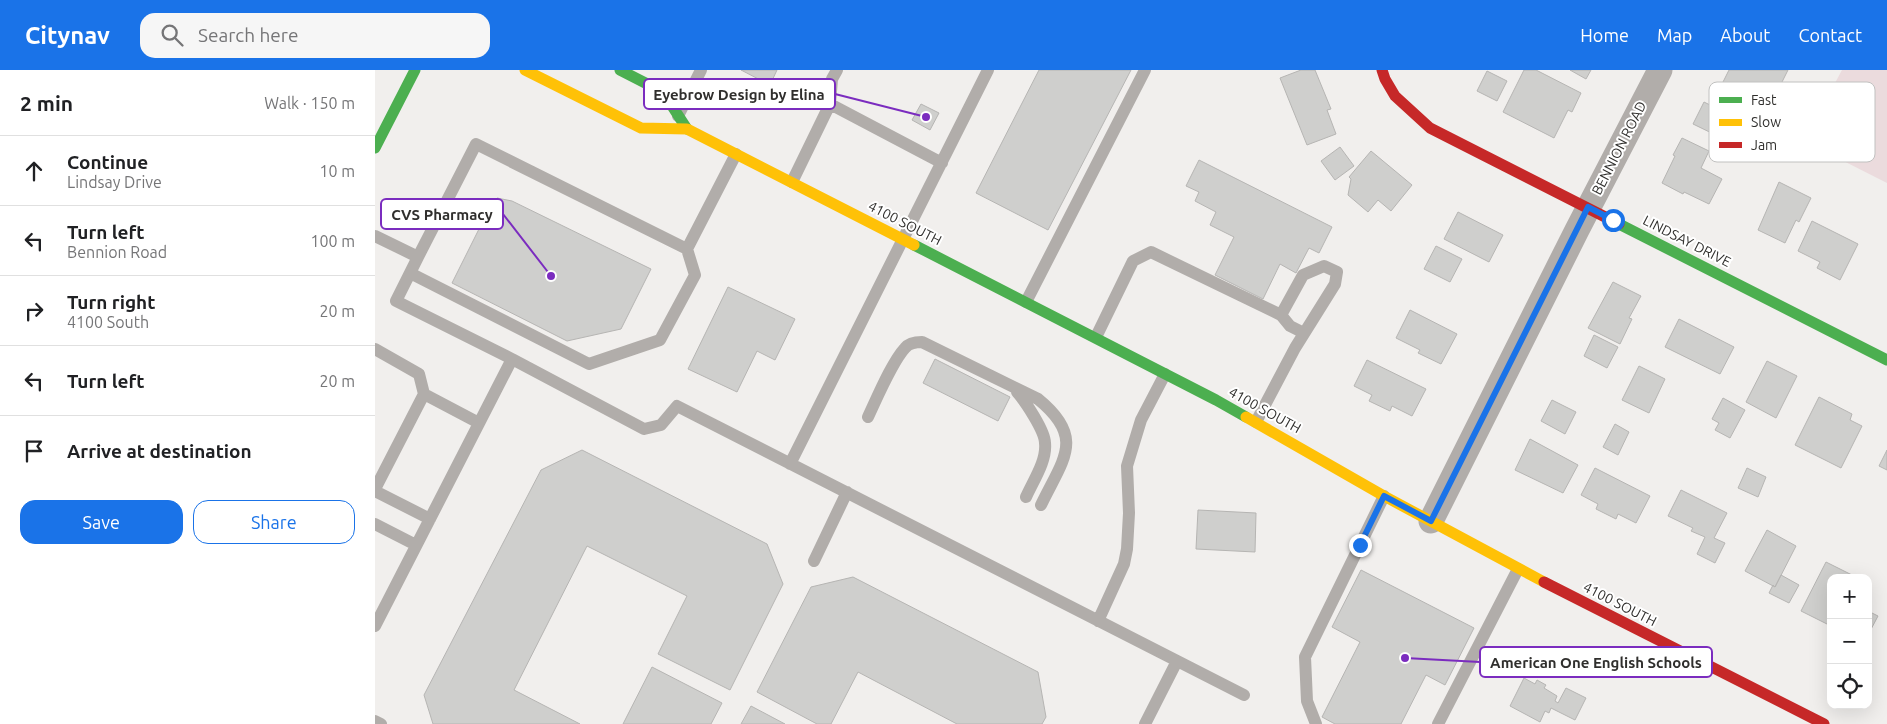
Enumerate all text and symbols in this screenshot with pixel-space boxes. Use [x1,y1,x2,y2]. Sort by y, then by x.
search box [140,13,490,58]
icon: search [158,21,186,49]
text: Citynav [25,22,110,49]
text: Search here [198,24,298,46]
text: Home [1580,25,1629,45]
text: Map [1657,25,1692,45]
text: About [1720,25,1770,45]
text: Contact [1798,25,1862,45]
callout: Eyebrow Design by Elina [644,79,835,109]
legend [1709,82,1875,162]
text: Eyebrow Design by Elina [653,86,825,103]
text: 2 min [20,91,73,115]
text: Fast [1751,92,1777,108]
text: Walk · 150 m [264,94,355,112]
street label: BENNION ROAD [1589,98,1650,197]
text: Slow [1751,114,1781,130]
text: Jam [1751,137,1777,153]
text: Continue [67,151,148,173]
icon: ahead [20,157,48,185]
text: 10 m [319,162,355,180]
text: Lindsay Drive [67,173,162,191]
street label: 4100 SOUTH [866,198,944,248]
callout: CVS Pharmacy [381,199,503,229]
text: CVS Pharmacy [391,206,493,223]
route start [1602,209,1625,232]
street label: LINDSAY DRIVE [1640,212,1734,270]
text: Turn left [67,221,145,243]
icon: left [20,227,48,255]
text: 100 m [310,232,355,250]
text: Bennion Road [67,243,167,261]
text: Turn right [67,291,155,313]
icon: right [20,297,48,325]
text: 20 m [319,302,355,320]
text: 4100 South [67,313,149,331]
icon: left [20,367,48,395]
text: Turn left [67,370,145,392]
text: 20 m [319,372,355,390]
street label: 4100 SOUTH [1226,384,1304,436]
icon: arrive [20,437,48,465]
text: Arrive at destination [67,440,252,462]
button: Save [20,500,183,544]
button: Share [193,500,355,544]
route end [1349,534,1372,557]
map controls [1827,574,1872,709]
button: + [1827,574,1872,619]
street label: 4100 SOUTH [1581,579,1659,629]
button: − [1827,619,1872,664]
callout: American One English Schools [1480,647,1712,677]
text: American One English Schools [1490,654,1702,671]
button: locate [1827,664,1872,709]

